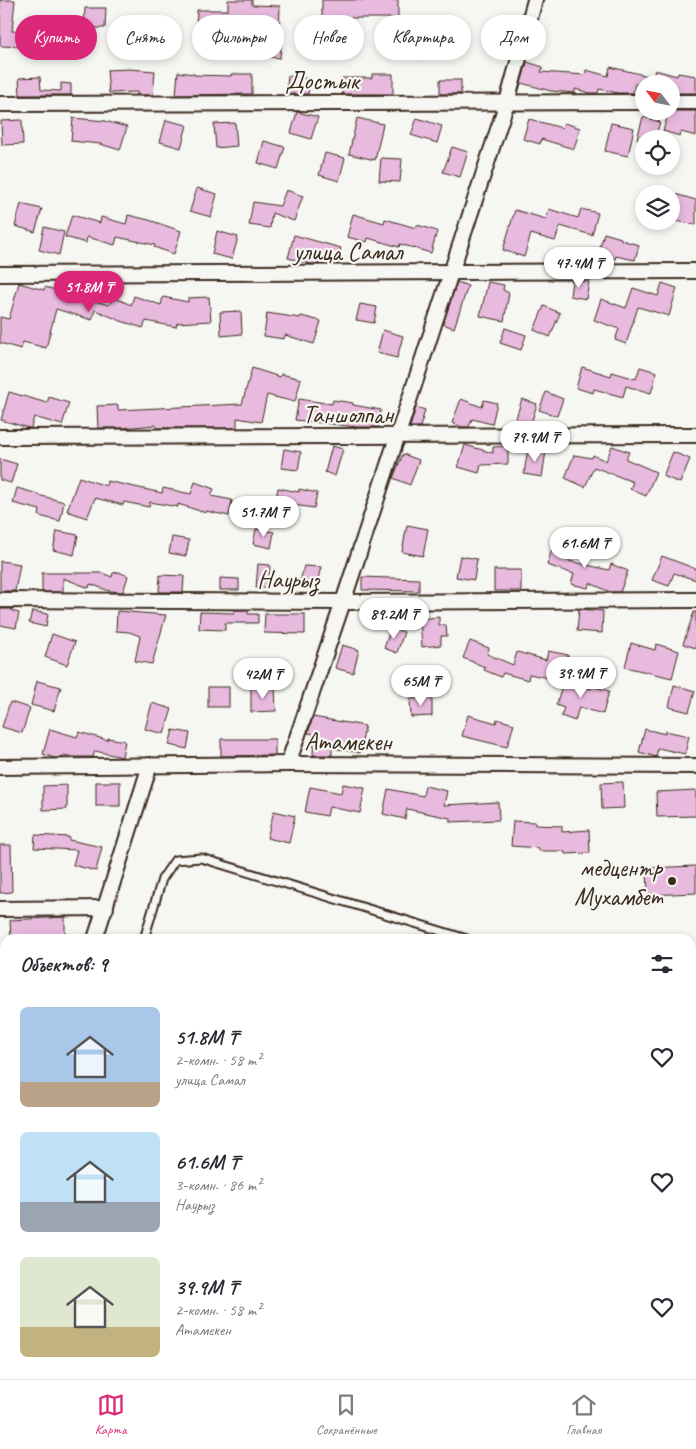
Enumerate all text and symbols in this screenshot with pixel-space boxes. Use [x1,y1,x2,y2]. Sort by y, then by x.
chip: Купить [15,15,97,60]
chip: Снять [107,15,182,60]
chip: Фильтры [192,15,284,60]
chip: Новое [294,15,364,60]
chip: Квартира [374,15,471,60]
chip: Дом [481,15,546,60]
street label: Достык [285,65,362,97]
north arrow [635,75,680,120]
map controls [635,75,680,230]
button: locate [635,130,680,175]
button: layers [635,185,680,230]
street label: улица Самал [292,236,405,268]
pin: 47.4M ₸ [533,246,625,289]
text: 47.4M ₸ [555,253,603,273]
pin: 51.8M ₸ [43,270,135,313]
text: 51.8M ₸ [65,277,113,297]
street label: Таншолпан [303,399,395,431]
pin: 79.9M ₸ [489,420,581,463]
text: 79.9M ₸ [511,427,559,447]
pin: 51.7M ₸ [218,496,310,538]
text: 51.7M ₸ [240,502,288,522]
pin: 61.6M ₸ [539,526,631,569]
text: 61.6M ₸ [561,533,609,553]
street label: Наурыз [257,564,321,597]
pin: 89.2M ₸ [348,598,440,640]
text: 89.2M ₸ [370,604,418,624]
pin: 39.9M ₸ [535,656,627,699]
pin: 42M ₸ [228,658,298,700]
text: 39.9M ₸ [557,663,605,683]
text: 42M ₸ [244,664,282,684]
pin: 65M ₸ [386,664,456,707]
text: 65M ₸ [402,671,440,691]
street label: Атамекен [304,726,393,758]
place label: медцентр Мухамбет [574,852,664,913]
marker: медцентр Мухамбет [666,875,678,887]
icon: filters [648,950,676,978]
text: Объектов: 9 [20,951,108,977]
text: 51.8M ₸ [175,1024,238,1050]
icon: home [60,1027,120,1087]
icon: heart [648,1043,676,1071]
text: 2-комн. · 58 m² [175,1050,261,1070]
text: улица Самал [175,1070,245,1090]
text: 61.6M ₸ [175,1149,239,1175]
icon: home [60,1152,120,1212]
icon: heart [648,1168,676,1196]
text: 3-комн. · 86 m² [175,1175,261,1195]
text: Наурыз [175,1195,214,1215]
text: 39.9M ₸ [175,1274,238,1300]
icon: home [60,1277,120,1337]
icon: heart [648,1293,676,1321]
text: 2-комн. · 58 m² [175,1300,261,1320]
text: Атамекен [175,1320,231,1340]
tab: Карта [95,1391,127,1438]
tab: Сохранённые [316,1391,377,1438]
tab: Главная [566,1391,601,1438]

